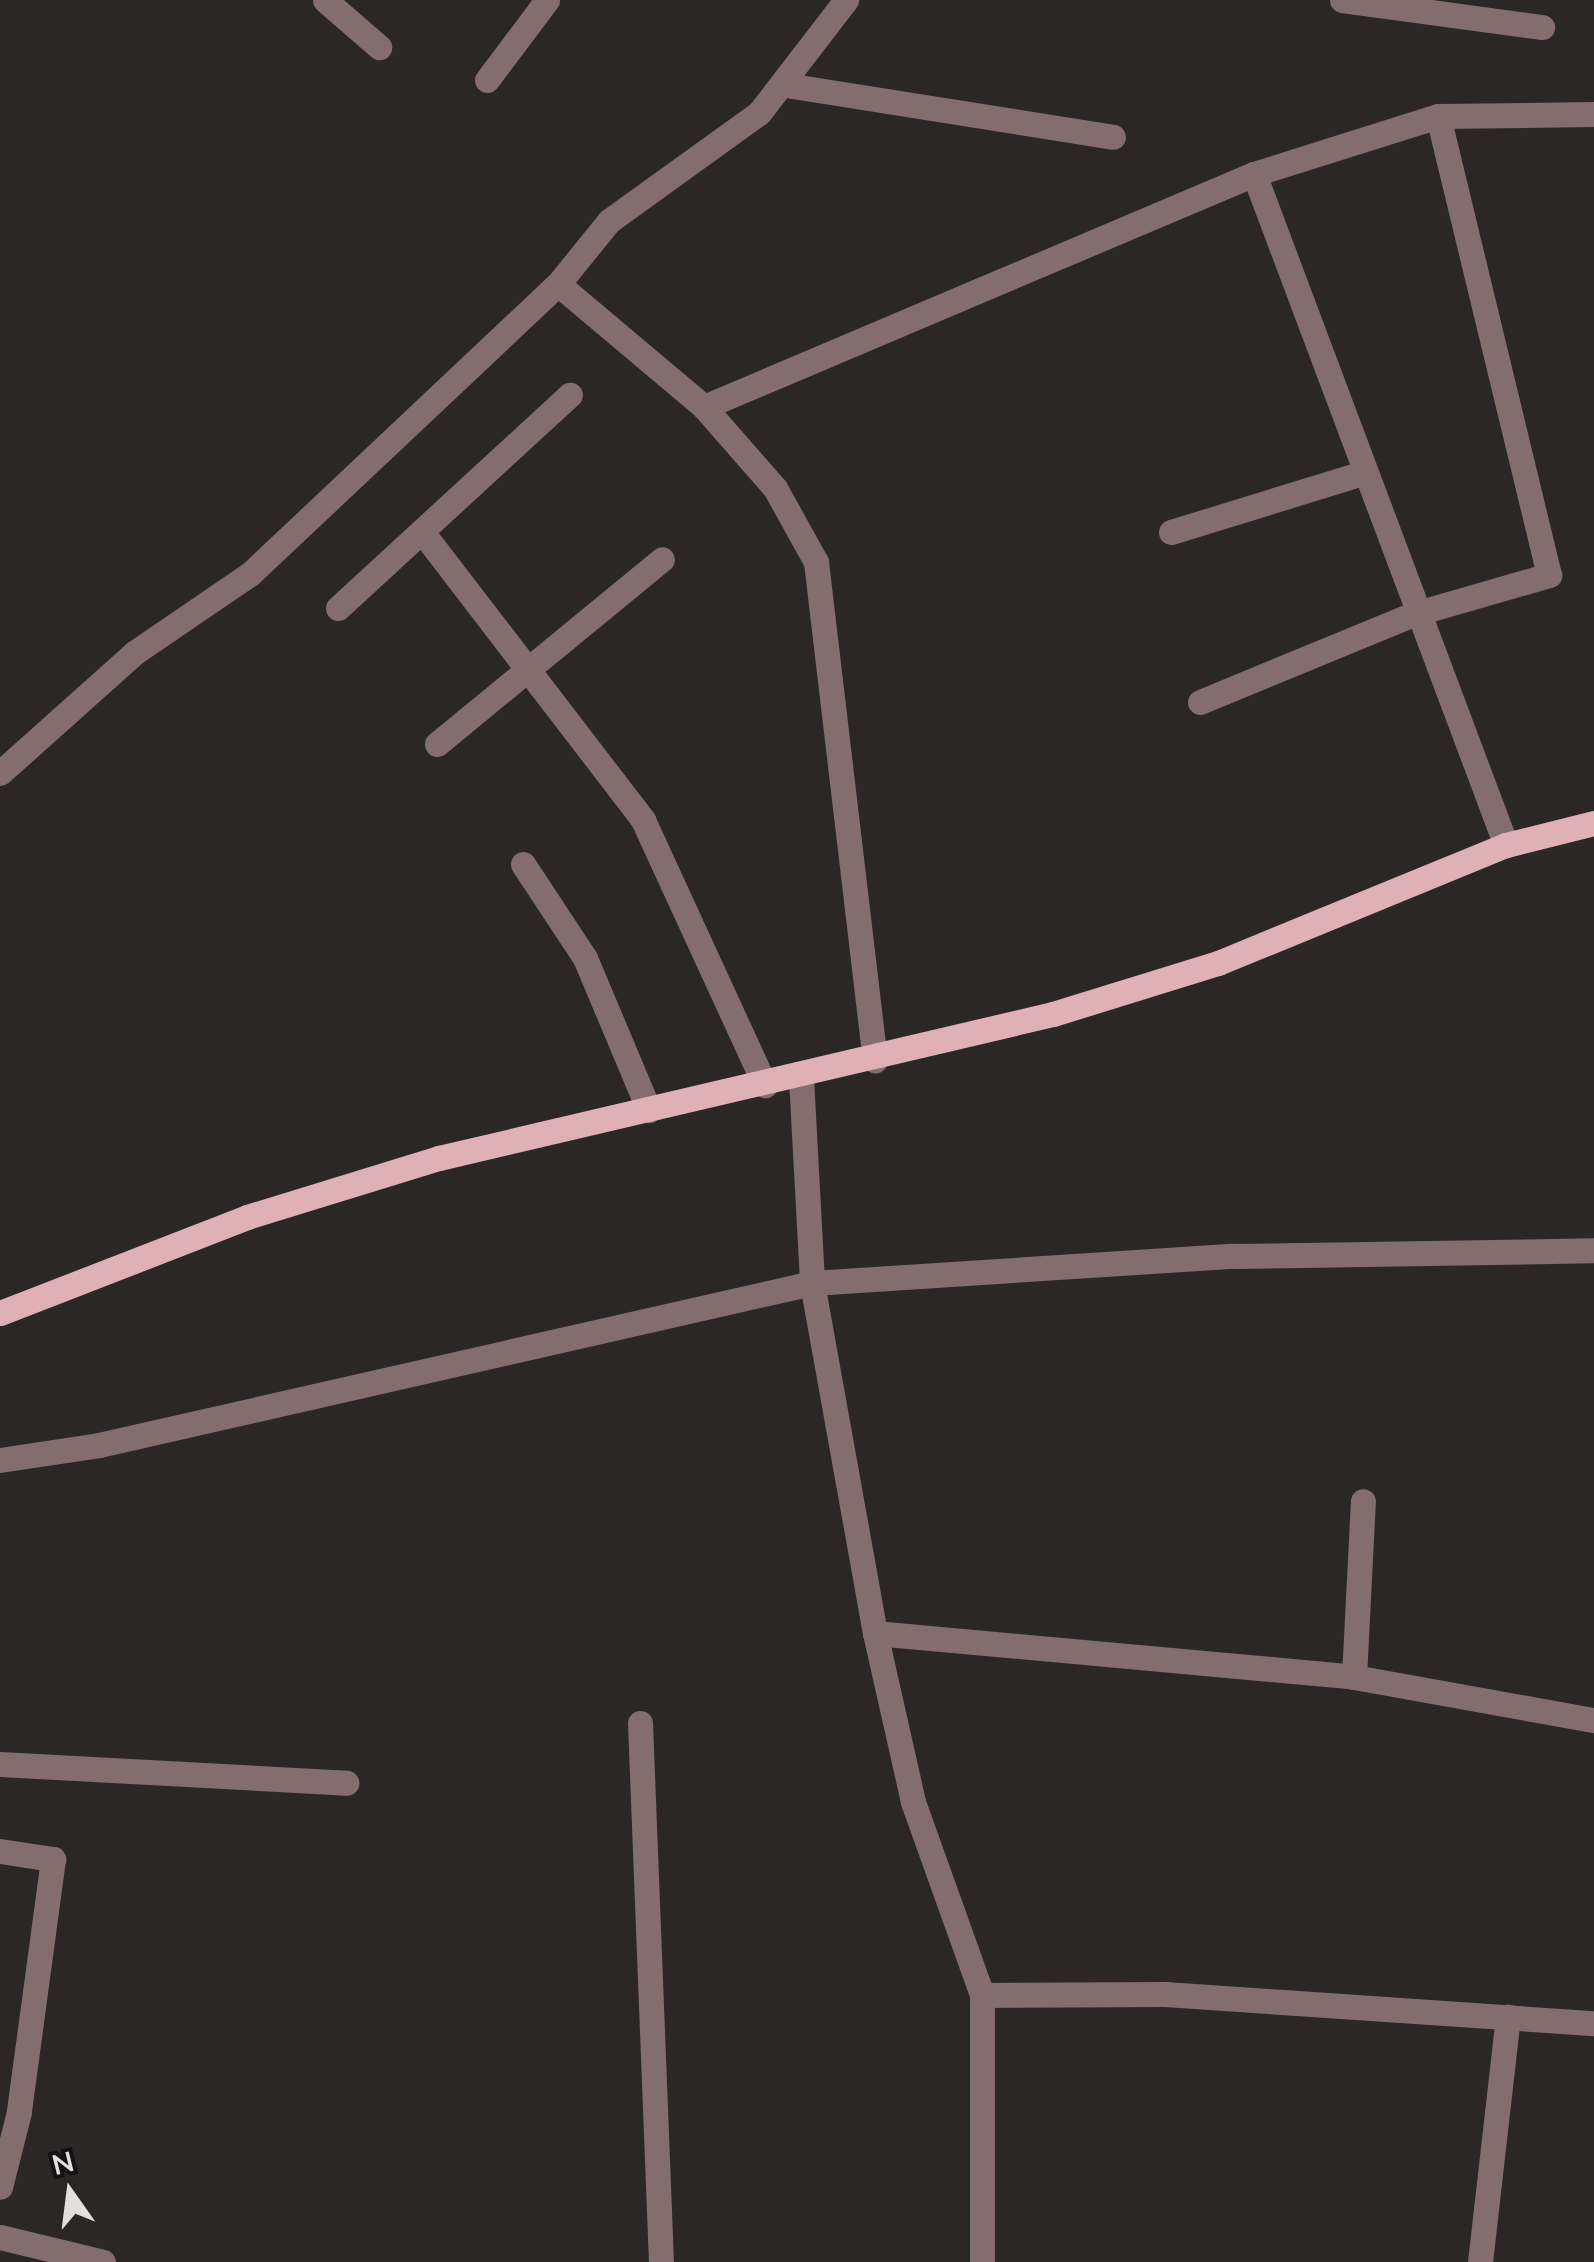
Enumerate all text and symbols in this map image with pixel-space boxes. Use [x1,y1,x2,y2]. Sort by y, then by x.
north arrow [20,2142,120,2242]
text: N [48,2143,77,2182]

